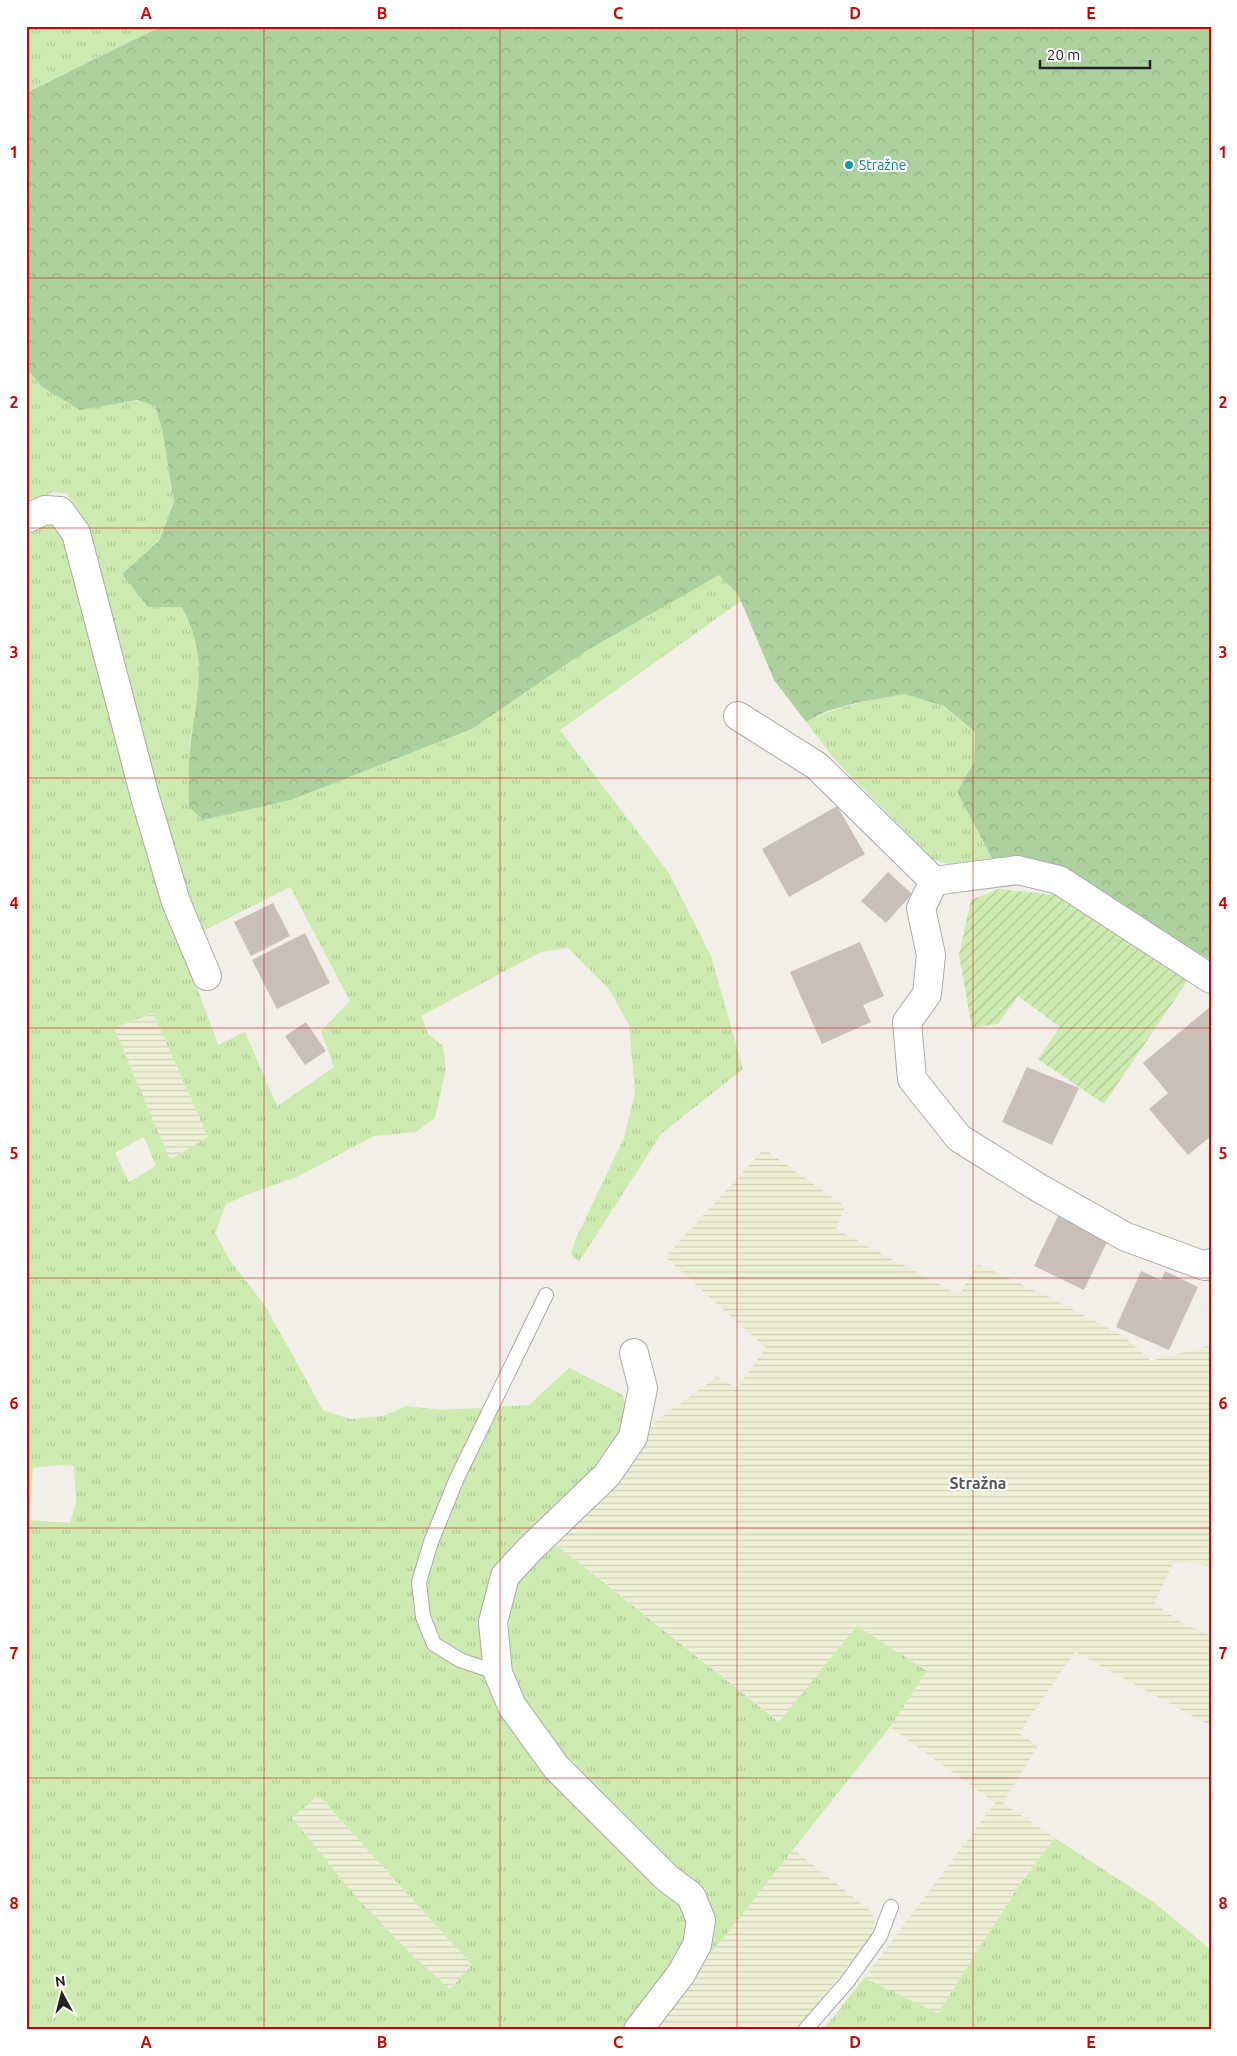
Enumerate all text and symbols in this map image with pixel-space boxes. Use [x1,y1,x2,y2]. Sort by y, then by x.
text: A [140,4,152,22]
text: B [377,4,387,22]
text: C [613,4,623,22]
text: D [849,4,861,22]
text: E [1086,4,1096,22]
scale bar [1040,38,1150,70]
text: 20 m [1047,46,1080,63]
text: 1 [9,143,19,161]
text: 1 [1218,143,1228,161]
place label: Stražne [859,157,907,173]
marker: Stražne [843,159,855,171]
text: 2 [9,393,19,411]
text: 2 [1218,393,1228,411]
text: 3 [9,643,19,661]
text: 3 [1218,643,1228,661]
text: 4 [9,894,19,912]
text: 4 [1218,894,1228,912]
text: 5 [9,1144,19,1162]
text: 5 [1218,1144,1228,1162]
text: 6 [9,1394,19,1412]
text: 6 [1218,1394,1228,1412]
district label: Stražna [949,1474,1007,1492]
text: 7 [9,1644,19,1662]
text: 7 [1218,1644,1228,1662]
text: 8 [9,1894,19,1912]
text: 8 [1218,1894,1228,1912]
north arrow [38,1968,88,2018]
text: N [54,1973,67,1990]
text: A [140,2033,152,2051]
text: B [377,2033,387,2051]
text: C [613,2033,623,2051]
text: D [849,2033,861,2051]
text: E [1086,2033,1096,2051]

